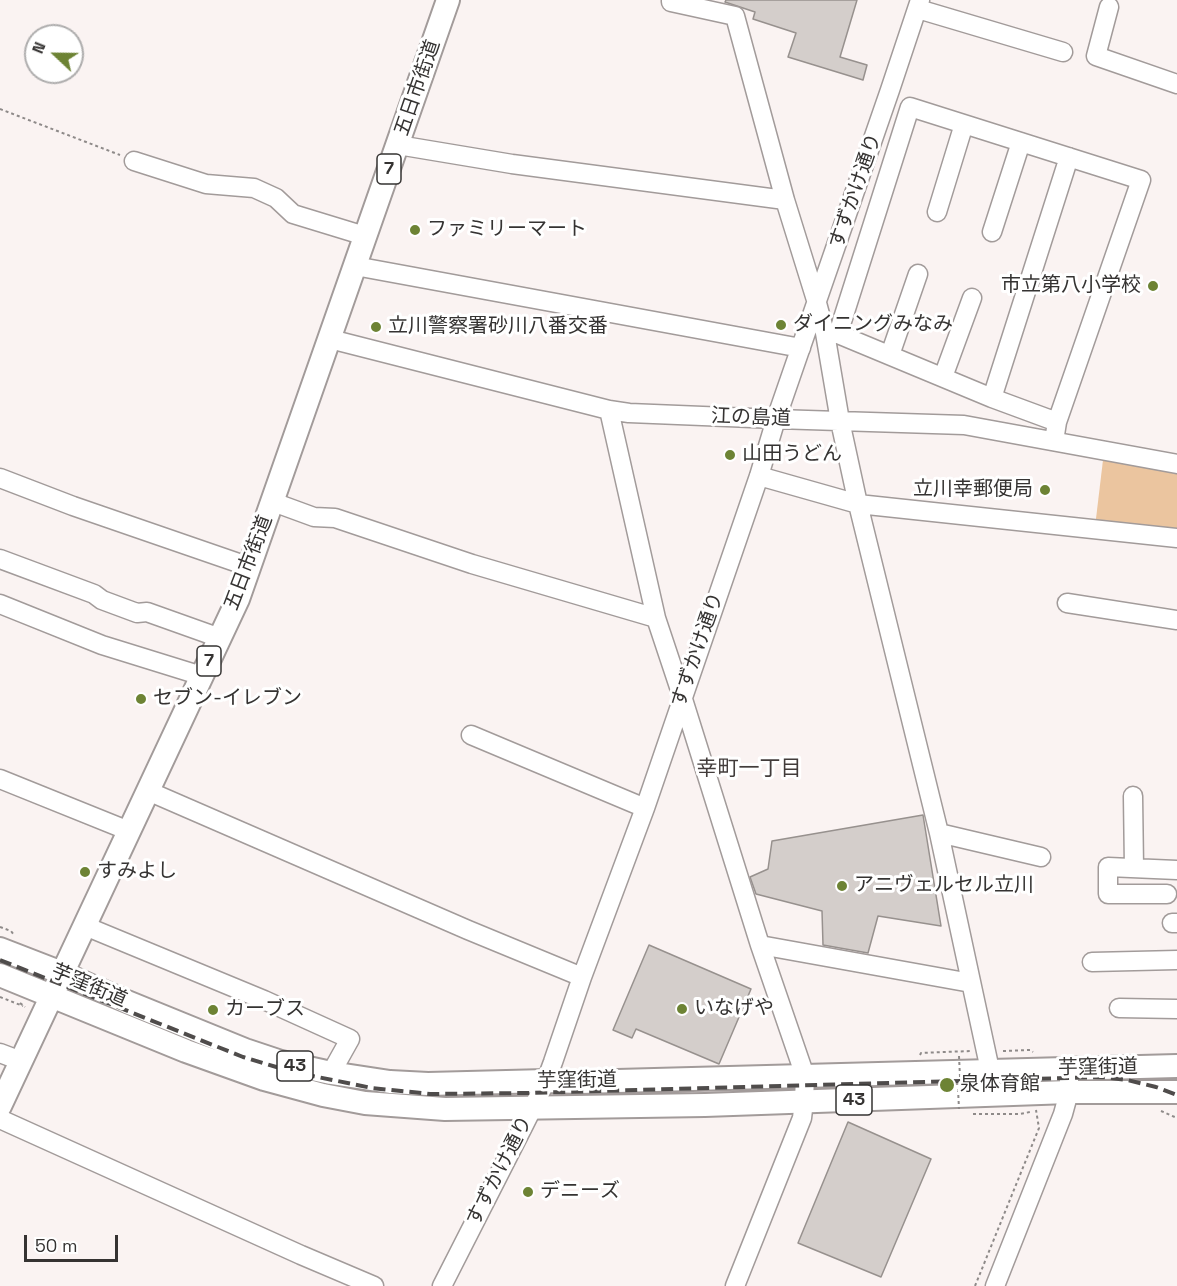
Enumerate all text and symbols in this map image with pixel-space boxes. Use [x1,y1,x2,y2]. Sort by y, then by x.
north arrow [24,24,84,84]
street label: 五日市街道 [390,37,446,139]
text: N [27,39,50,57]
street label: すずかけ通り [825,130,887,252]
road number: 7 [377,154,401,184]
place label: ファミリーマート [427,218,587,242]
marker: ファミリーマート [408,223,422,237]
place label: 市立第八小学校 [1001,274,1141,298]
marker: 市立第八小学校 [1146,279,1160,293]
place label: ダイニングみなみ [793,313,953,337]
place label: 立川警察署砂川八番交番 [388,315,608,339]
marker: ダイニングみなみ [774,318,788,332]
marker: 立川警察署砂川八番交番 [369,320,383,334]
street label: 江の島道 [711,405,791,431]
place label: 山田うどん [742,443,842,467]
marker: 山田うどん [723,448,737,462]
place label: 立川幸郵便局 [913,478,1033,502]
marker: 立川幸郵便局 [1038,483,1052,497]
street label: 五日市街道 [220,512,278,614]
street label: すずかけ通り [667,589,729,711]
road number: 7 [197,646,221,676]
place label: セブン-イレブン [153,687,302,711]
marker: セブン-イレブン [134,692,148,706]
district label: 幸町一丁目 [697,756,801,782]
place label: すみよし [97,860,177,884]
marker: すみよし [78,865,92,879]
place label: アニヴェルセル立川 [854,874,1034,898]
marker: アニヴェルセル立川 [835,879,849,893]
street label: 芋窪街道 [47,959,131,1013]
place label: いなげや [694,997,774,1021]
place label: カーブス [225,998,305,1022]
marker: いなげや [675,1002,689,1016]
marker: カーブス [206,1003,220,1017]
road number: 43 [277,1051,313,1081]
street label: 芋窪街道 [1058,1055,1138,1081]
street label: 芋窪街道 [537,1068,617,1094]
place label: 泉体育館 [960,1073,1040,1097]
marker: 泉体育館 [938,1076,956,1094]
road number: 43 [836,1085,872,1115]
street label: すずかけ通り [462,1112,538,1230]
place label: デニーズ [540,1180,620,1204]
marker: デニーズ [521,1185,535,1199]
scale bar [27,1223,122,1261]
text: 50 m [35,1234,77,1257]

